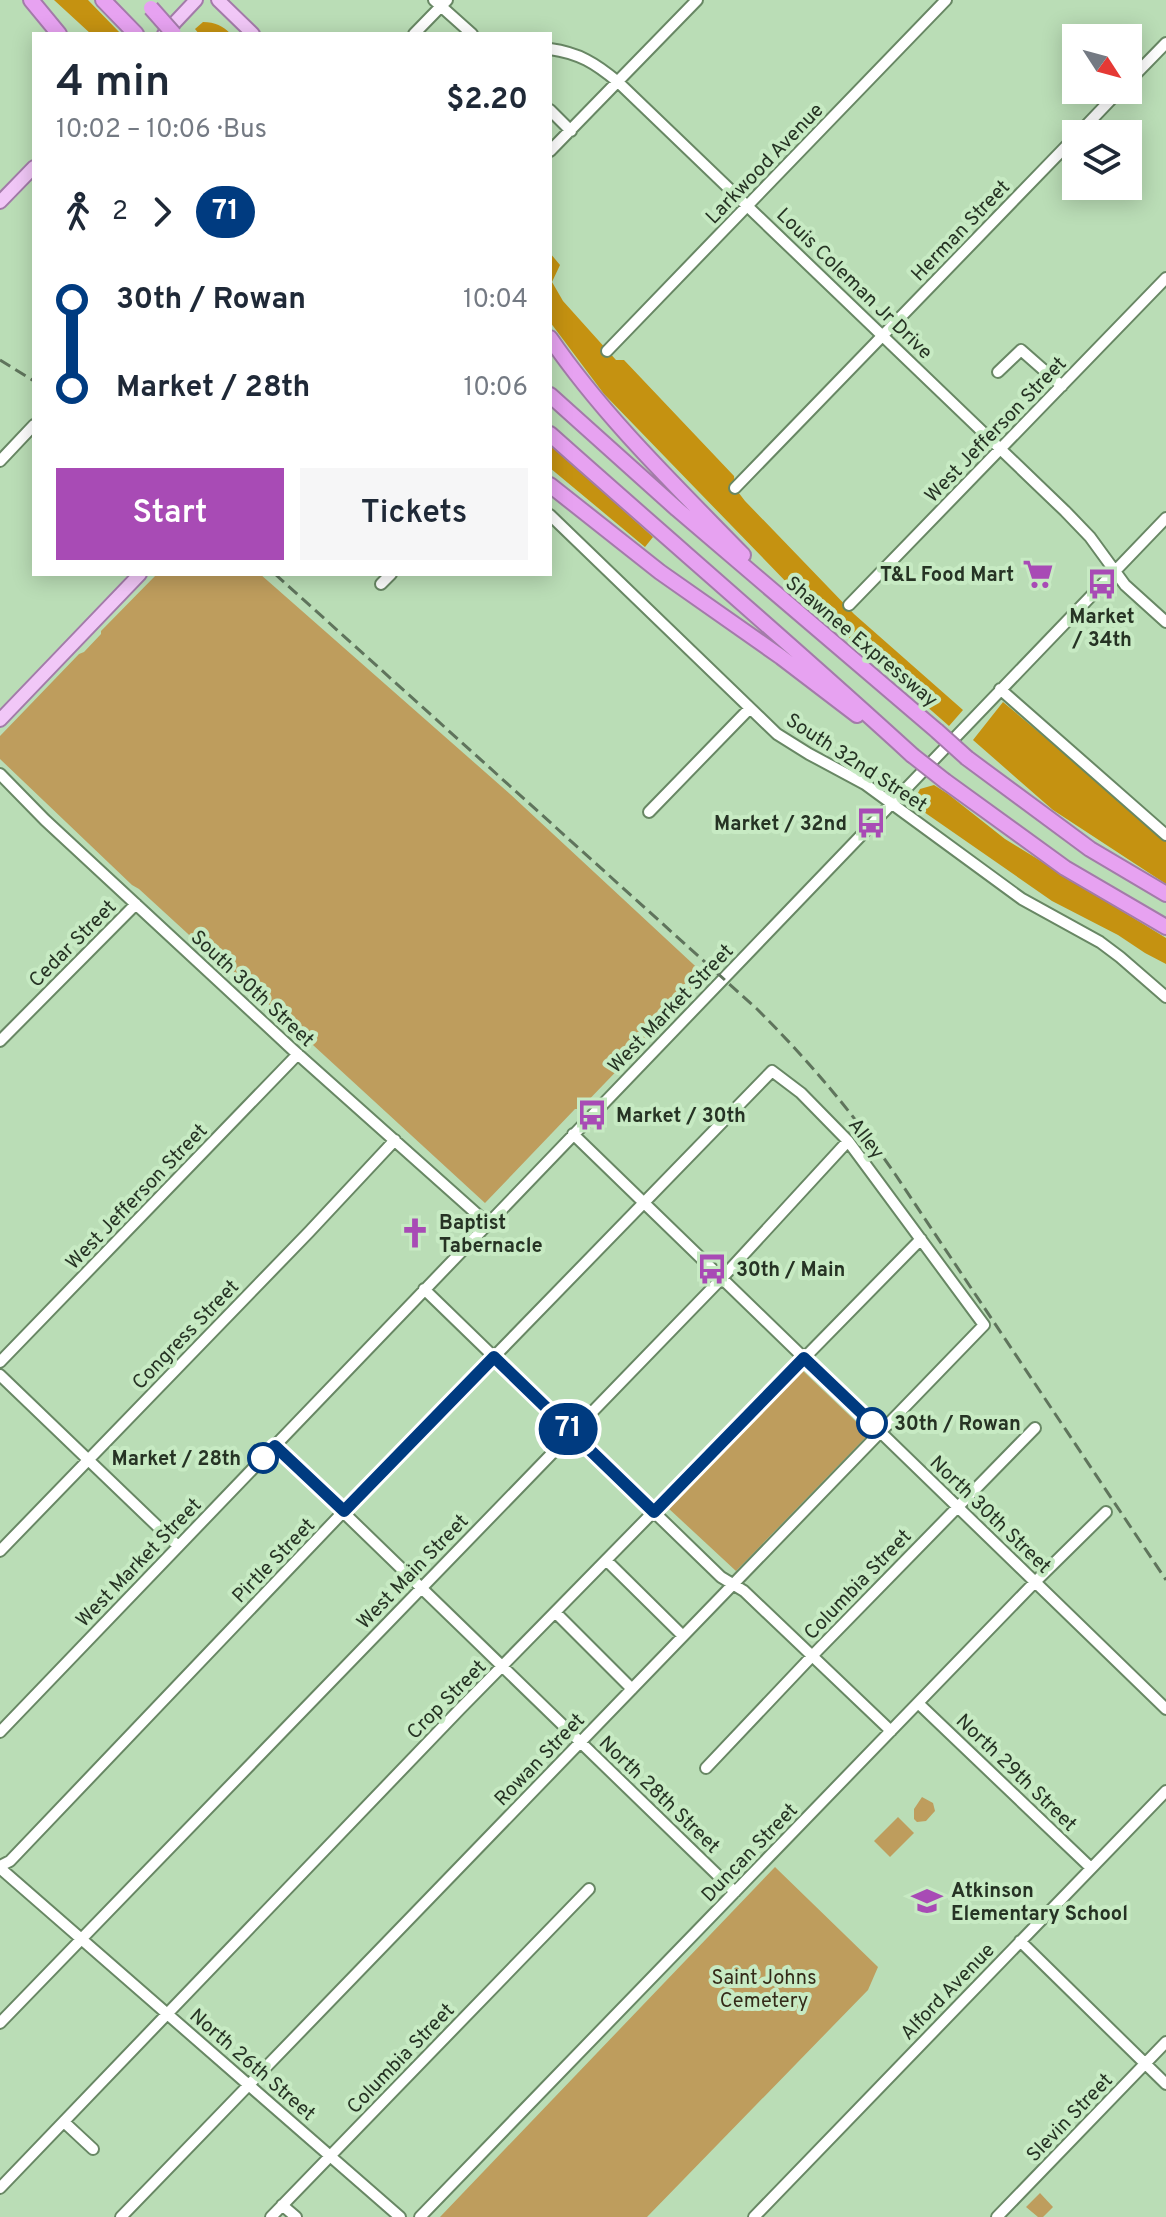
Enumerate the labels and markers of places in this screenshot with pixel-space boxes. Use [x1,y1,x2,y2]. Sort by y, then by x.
supermarket icon: T&L Food Mart [1021,557,1055,591]
place label: T&L Food Mart [880,563,1014,589]
bus stop icon: Market / 34th [1085,567,1119,601]
place label: Market / 34th [1069,605,1135,654]
bus stop icon: Market / 32nd [854,806,888,840]
place label: Market / 32nd [714,812,847,838]
bus stop icon: Market / 30th [575,1098,609,1132]
place label: Market / 30th [616,1104,746,1130]
place label: Baptist Tabernacle [439,1211,543,1260]
church icon: Baptist Tabernacle [398,1216,432,1250]
bus stop icon: 30th / Main [695,1252,729,1286]
place label: 30th / Main [736,1258,845,1284]
marker: 30th / Rowan [857,1408,887,1438]
place label: 30th / Rowan [894,1412,1021,1438]
marker: Market / 28th [248,1443,278,1473]
place label: Market / 28th [112,1447,241,1473]
place label: Atkinson Elementary School [951,1879,1128,1928]
school or university icon: Atkinson Elementary School [910,1884,944,1918]

